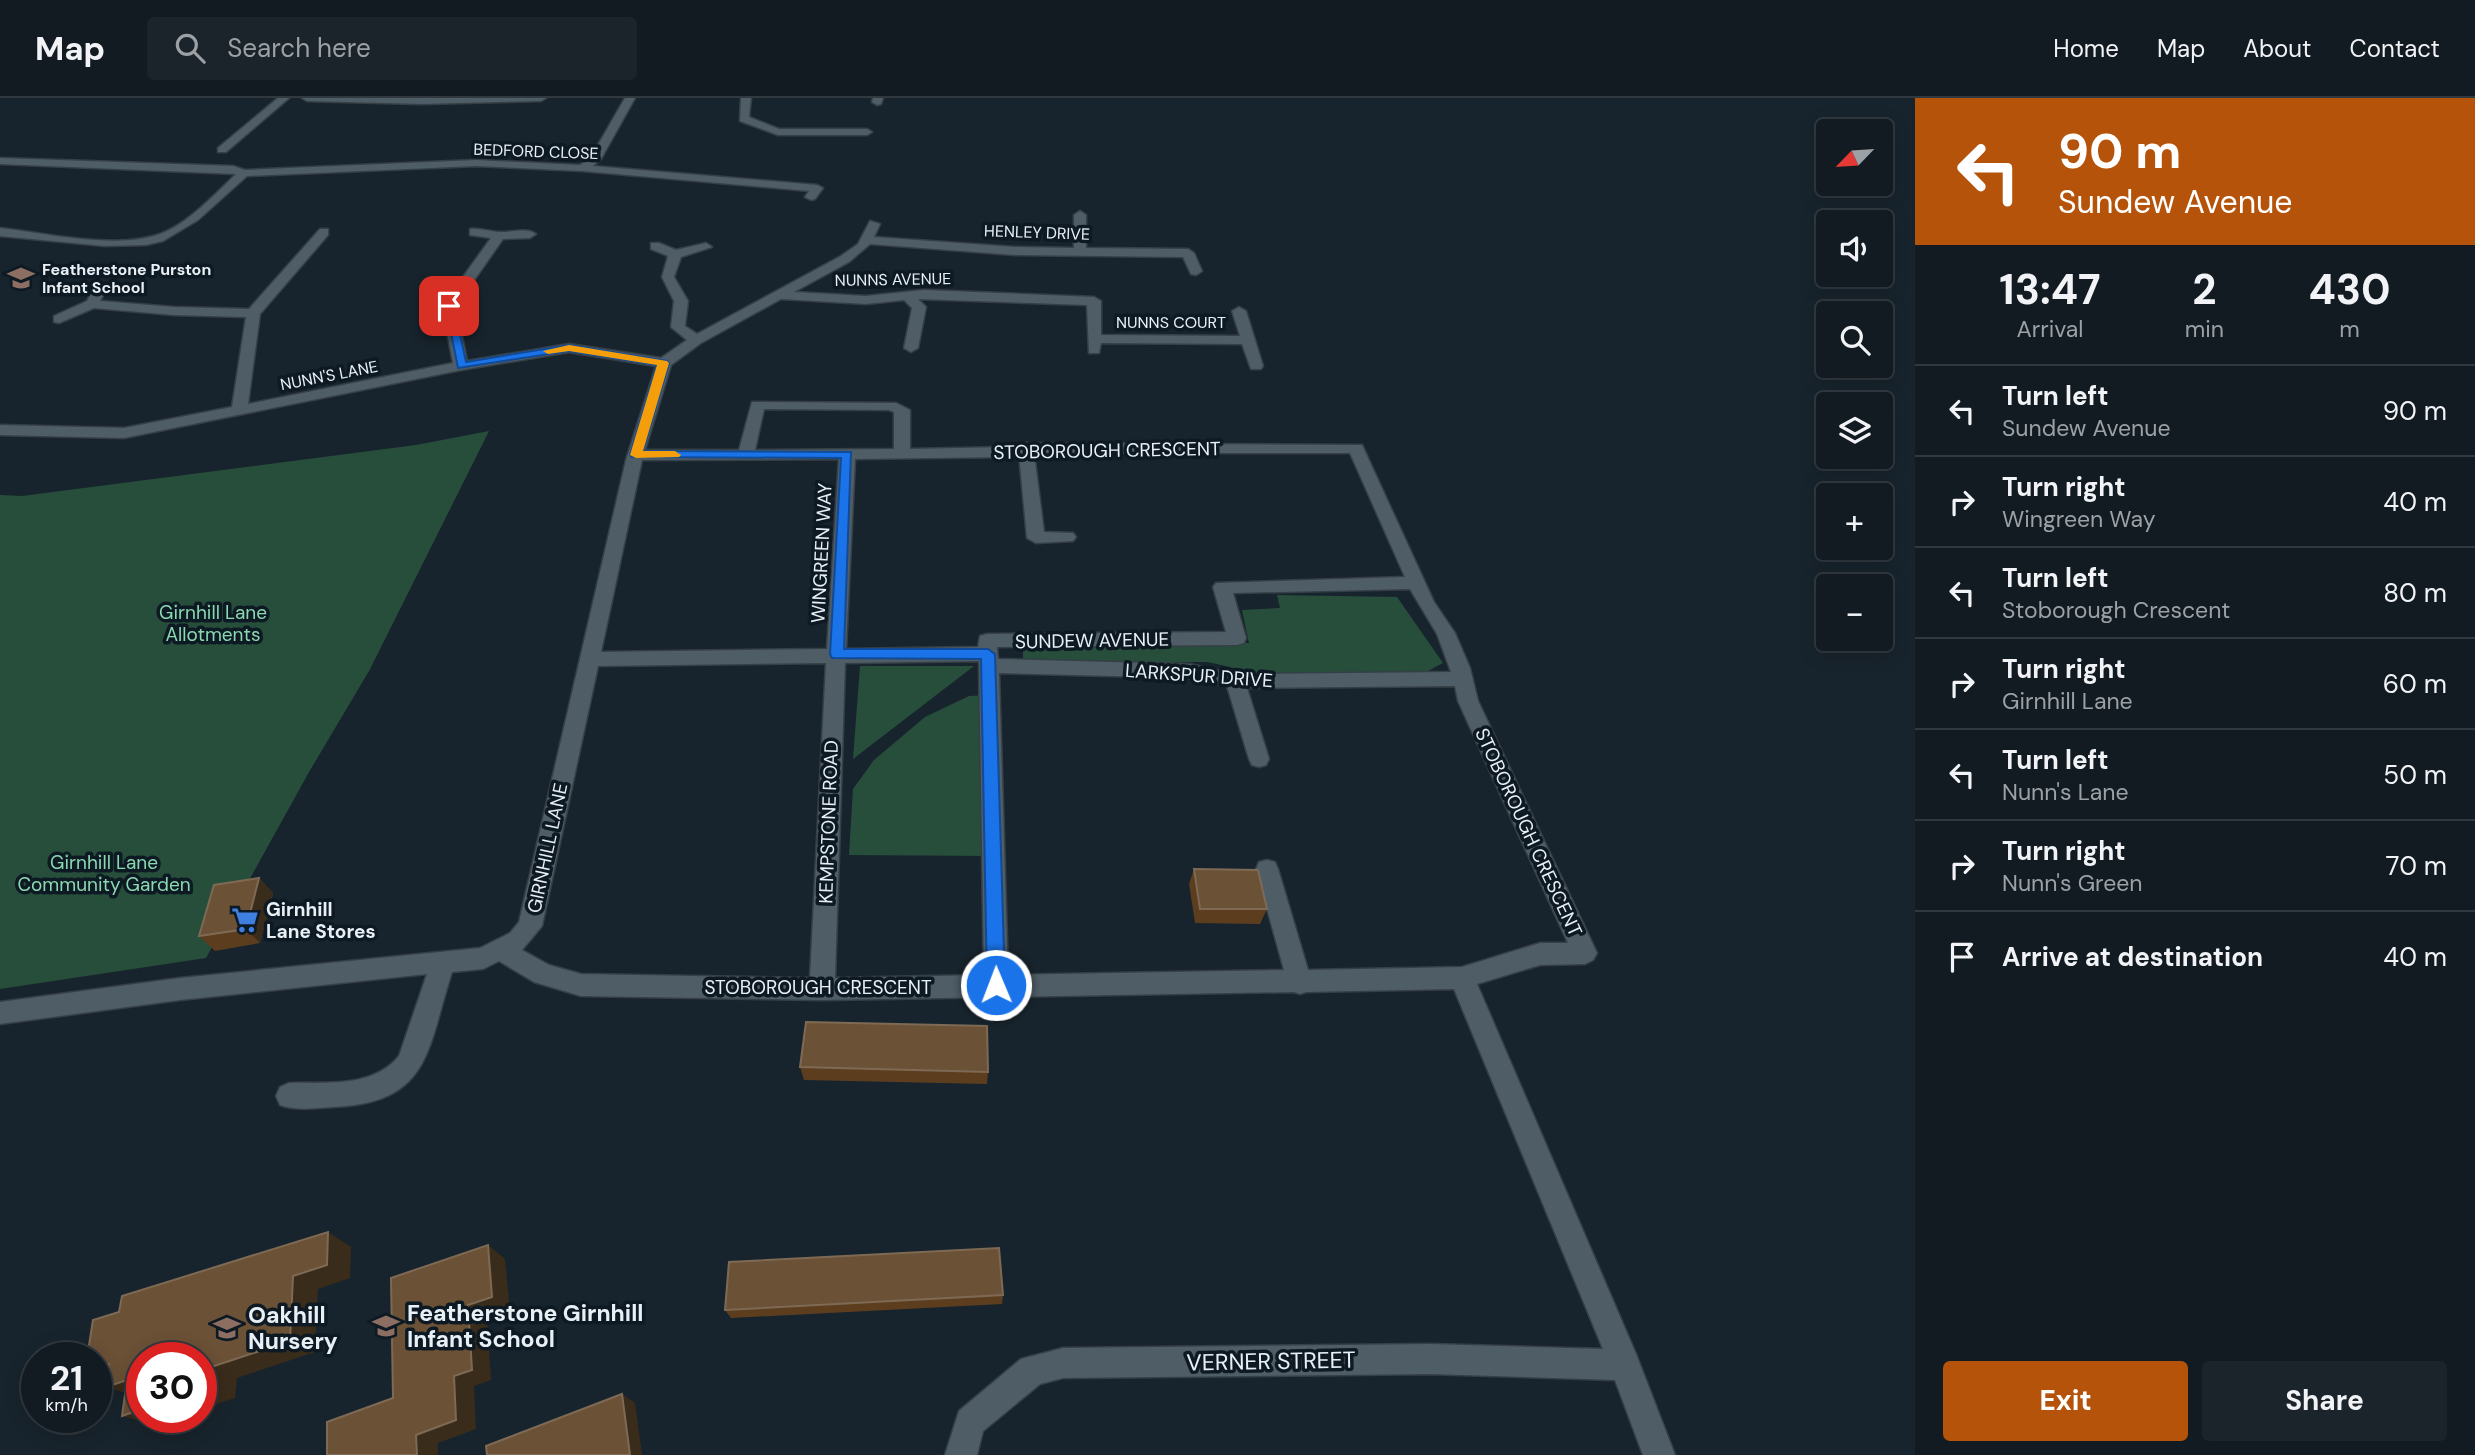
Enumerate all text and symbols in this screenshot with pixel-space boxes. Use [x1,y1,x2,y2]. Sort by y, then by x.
search box [147,17,637,80]
text: Map [35,27,105,70]
icon: search [171,29,209,67]
text: Search here [227,31,371,65]
text: Home [2053,33,2119,64]
text: Map [2157,33,2205,64]
text: About [2243,33,2312,64]
text: Contact [2350,33,2440,64]
north arrow [1816,119,1894,196]
map controls [1816,119,1893,651]
text: 90 m [2058,119,2181,183]
icon: left [1943,126,2034,217]
street label: BEDFORD CLOSE [473,139,599,164]
text: Sundew Avenue [2058,181,2293,223]
button: sound [1816,210,1893,287]
street label: HENLEY DRIVE [984,220,1090,245]
place label: Featherstone Purston Infant School [42,259,211,298]
text: 13:47 [1999,262,2101,317]
text: 2 [2192,262,2217,317]
text: 430 [2308,262,2391,317]
school or university icon: Featherstone Purston Infant School [6,263,36,293]
street label: NUNNS AVENUE [835,268,951,291]
pin [419,276,479,336]
icon: arrive [430,287,468,325]
button: search [1816,301,1893,378]
street label: NUNNS COURT [1116,312,1226,333]
text: Arrival [2016,314,2083,344]
text: min [2185,314,2224,344]
text: m [2339,314,2360,344]
street label: NUNN'S LANE [279,356,380,395]
text: Turn left [2002,379,2109,413]
button: layers [1816,392,1893,469]
icon: left [1943,392,1981,430]
text: 90 m [2383,394,2447,428]
text: Sundew Avenue [2002,413,2171,443]
street label: STOBOROUGH CRESCENT [993,436,1221,465]
text: Turn right [2002,470,2126,504]
street label: WINGREEN WAY [805,482,838,624]
button: + [1816,483,1893,560]
icon: right [1943,483,1981,521]
text: 40 m [2383,485,2447,519]
text: Wingreen Way [2002,504,2155,534]
text: Turn left [2002,561,2109,595]
button: − [1816,574,1893,651]
icon: left [1943,574,1981,612]
text: 80 m [2383,576,2447,610]
text: Stoborough Crescent [2002,595,2230,625]
park label: Girnhill Lane Allotments [159,600,267,647]
street label: SUNDEW AVENUE [1015,627,1169,654]
text: Turn right [2002,652,2126,686]
street label: LARKSPUR DRIVE [1124,658,1274,693]
icon: right [1943,665,1981,703]
text: 60 m [2383,667,2447,701]
text: Girnhill Lane [2002,686,2133,716]
street label: STOBOROUGH CRESCENT [1469,724,1588,941]
street label: KEMPSTONE ROAD [813,740,844,904]
text: Turn left [2002,743,2109,777]
icon: left [1943,756,1981,794]
text: 50 m [2383,758,2447,792]
text: Nunn's Lane [2002,777,2129,807]
street label: GIRNHILL LANE [522,781,573,915]
text: Turn right [2002,834,2126,868]
icon: right [1943,847,1981,885]
text: 70 m [2386,849,2447,883]
park label: Girnhill Lane Community Garden [17,850,191,897]
text: Nunn's Green [2002,868,2142,898]
place label: Girnhill Lane Stores [266,897,376,944]
supermarket icon: Girnhill Lane Stores [230,905,260,935]
icon: arrive [1943,938,1981,976]
text: Arrive at destination [2002,940,2263,974]
text: 40 m [2383,940,2447,974]
position arrow [959,948,1033,1022]
street label: STOBOROUGH CRESCENT [704,975,932,1000]
place label: Featherstone Girnhill Infant School [407,1298,643,1354]
place label: Oakhill Nursery [248,1300,338,1356]
school or university icon: Featherstone Girnhill Infant School [371,1311,401,1341]
school or university icon: Oakhill Nursery [212,1313,242,1343]
speed limit sign: 30 [126,1342,217,1433]
street label: VERNER STREET [1186,1345,1356,1377]
text: 21 [50,1355,83,1401]
button: Exit [1943,1361,2188,1441]
button: Share [2202,1361,2447,1441]
text: km/h [45,1393,88,1417]

